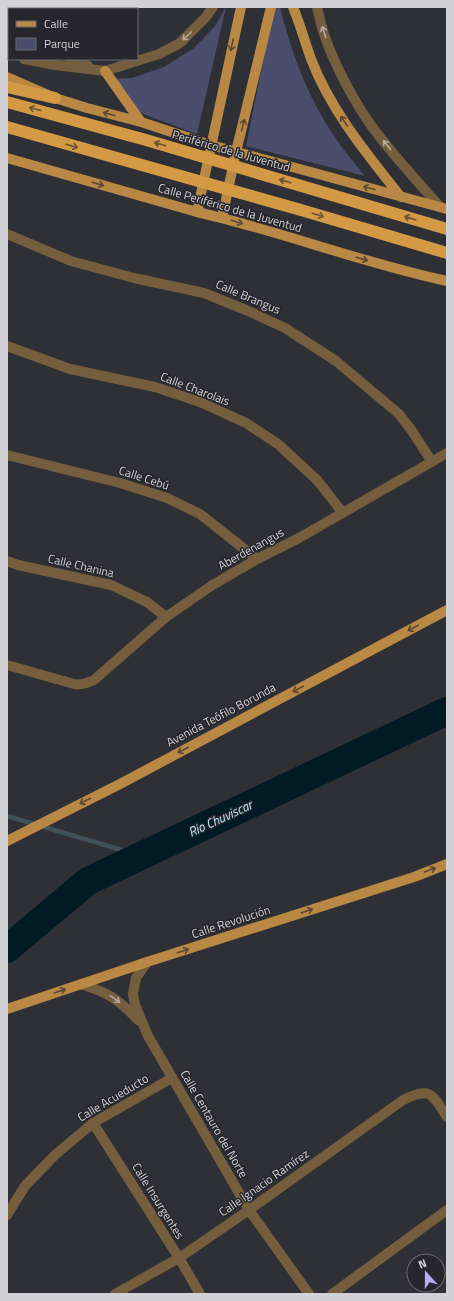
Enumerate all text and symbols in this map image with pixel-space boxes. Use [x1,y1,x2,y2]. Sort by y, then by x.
legend [8,8,138,60]
text: Calle [44,14,68,33]
one-way arrow [320,26,327,39]
one-way arrow [182,31,192,41]
text: Parque [44,34,80,53]
one-way arrow [228,38,236,51]
one-way arrow [29,105,42,113]
one-way arrow [103,109,116,117]
one-way arrow [340,116,348,127]
one-way arrow [239,119,247,132]
street label: Periférico de la Juventud [170,125,292,176]
one-way arrow [154,140,167,147]
one-way arrow [382,140,391,151]
one-way arrow [65,142,78,150]
one-way arrow [279,177,292,184]
street label: Calle Periférico de la Juventud [156,178,304,237]
one-way arrow [92,181,105,188]
one-way arrow [363,184,376,191]
one-way arrow [311,212,324,219]
one-way arrow [403,214,416,221]
one-way arrow [230,219,243,226]
one-way arrow [355,256,368,263]
street label: Calle Brangus [213,274,284,319]
street label: Calle Charolais [158,367,233,411]
street label: Calle Cebú [117,460,172,495]
street label: Aberdenangus [214,522,288,575]
street label: Calle Chanina [46,549,116,582]
one-way arrow [407,625,419,632]
street label: Avenida Teófilo Borunda [163,678,279,752]
one-way arrow [292,686,304,693]
one-way arrow [177,747,189,754]
water label: Rio Chuviscar [185,794,257,842]
one-way arrow [80,798,92,805]
one-way arrow [424,866,436,874]
street label: Calle Revolución [189,900,273,943]
one-way arrow [300,907,313,914]
one-way arrow [177,946,189,954]
one-way arrow [53,987,66,994]
one-way arrow [109,995,120,1003]
street label: Calle Centauro del Norte [176,1066,253,1181]
street label: Calle Acueducto [74,1069,152,1126]
street label: Calle Ignacio Ramírez [215,1144,313,1221]
street label: Calle Insurgentes [127,1159,190,1243]
north arrow [406,1253,446,1293]
text: N [416,1255,429,1272]

